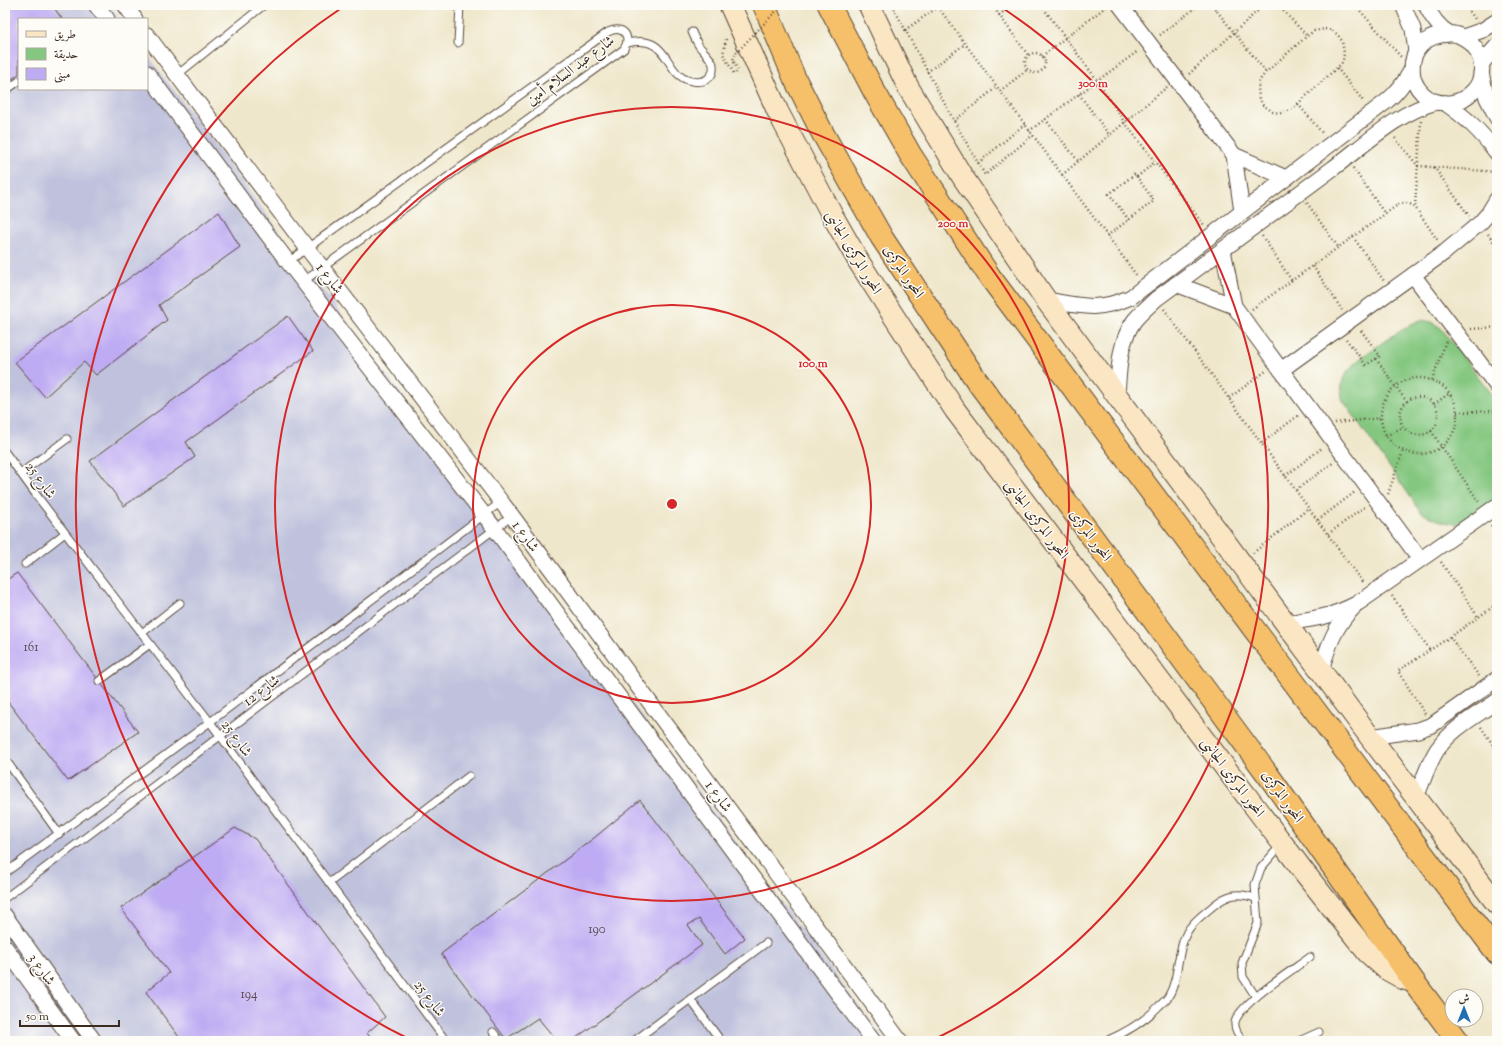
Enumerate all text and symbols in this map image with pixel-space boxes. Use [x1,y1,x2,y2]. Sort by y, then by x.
legend [18,18,148,90]
text: طريق [54,26,76,44]
street label: شارع عبد السلام أمين [521,29,620,112]
text: حديقة [54,46,78,64]
text: مبنى [54,66,70,84]
text: 300 m [1078,75,1108,93]
street label: المحور المركزى الجانبى [819,207,886,299]
text: 200 m [938,215,968,233]
street label: المحور المركزى [877,241,928,303]
street label: شارع 1 [309,259,348,300]
text: 100 m [797,355,828,373]
street label: شارع 25 [18,458,60,504]
street label: المحور المركزى الجانبى [999,476,1073,564]
centre of rings [665,497,679,511]
street label: المحور المركزى [1063,505,1116,567]
street label: شارع 1 [505,517,543,558]
house number: 161 [23,639,39,657]
street label: شارع 12 [239,670,285,713]
street label: شارع 25 [214,716,256,762]
street label: المحور المركزى الجانبى [1195,734,1269,822]
street label: المحور المركزى [1256,766,1308,828]
street label: شارع 1 [698,777,736,818]
house number: 190 [588,921,606,939]
street label: شارع 3 [21,949,59,991]
street label: شارع 25 [407,976,450,1022]
house number: 194 [240,986,258,1004]
north arrow [1444,988,1484,1028]
text: ش [1459,991,1470,1007]
scale bar [20,1002,119,1028]
text: 50 m [25,1008,49,1026]

